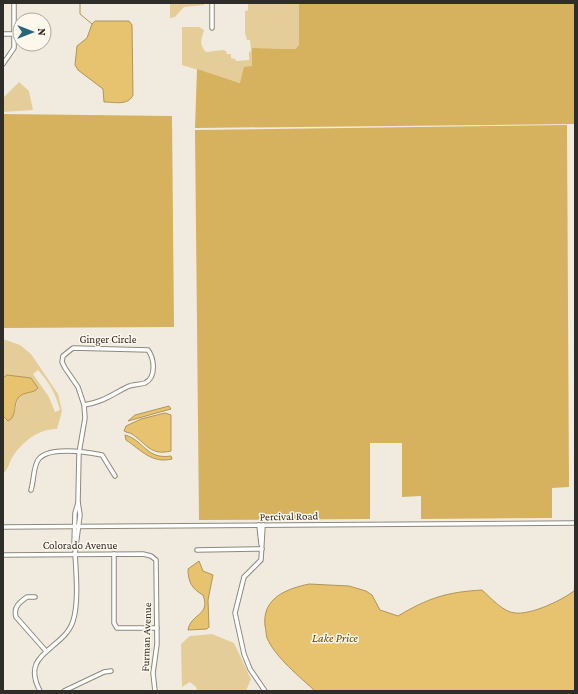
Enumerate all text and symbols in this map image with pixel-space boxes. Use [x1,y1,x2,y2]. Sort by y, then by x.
north arrow [12,12,52,52]
text: N [36,28,48,36]
street label: Ginger Circle [79,333,137,346]
street label: Percival Road [260,509,319,523]
street label: Colorado Avenue [43,539,118,551]
street label: Furman Avenue [139,602,153,672]
water label: Lake Price [312,631,358,645]

